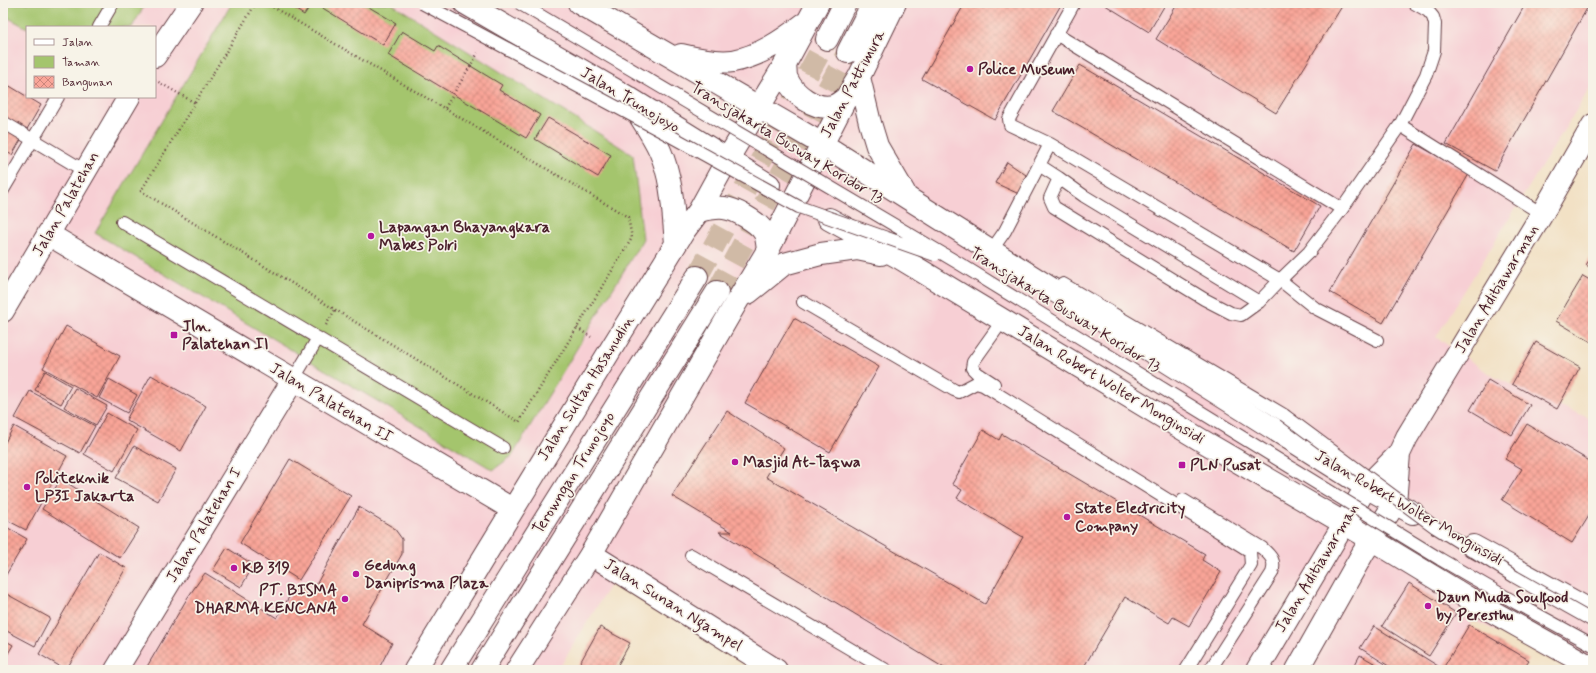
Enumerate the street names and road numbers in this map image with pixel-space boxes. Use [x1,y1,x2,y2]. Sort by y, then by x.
street label: Jalan Pattimura [816,26,890,142]
street label: Jalan Trunojoyo [576,62,684,138]
street label: Transjakarta Busway Koridor 13 [687,77,887,209]
street label: Jalan Palatehan [27,148,105,260]
street label: Jalan Aditiawarman [1450,221,1544,357]
street label: Transjakarta Busway Koridor 13 [966,242,1165,378]
street label: Jalan Sultan Hasanudin [533,311,640,465]
street label: Jalan Robert Wolter Monginsidi [1013,321,1209,450]
street label: Jalan Palatehan II [266,358,396,448]
street label: Terowngan Trunojoyo [528,408,621,539]
street label: Jalan Robert Wolter Monginsidi [1310,445,1508,572]
street label: Jalan Palatehan I [161,464,247,586]
street label: Jalan Aditiawarman [1270,500,1364,636]
street label: Jalan Sunan Ngampel [599,554,746,657]

